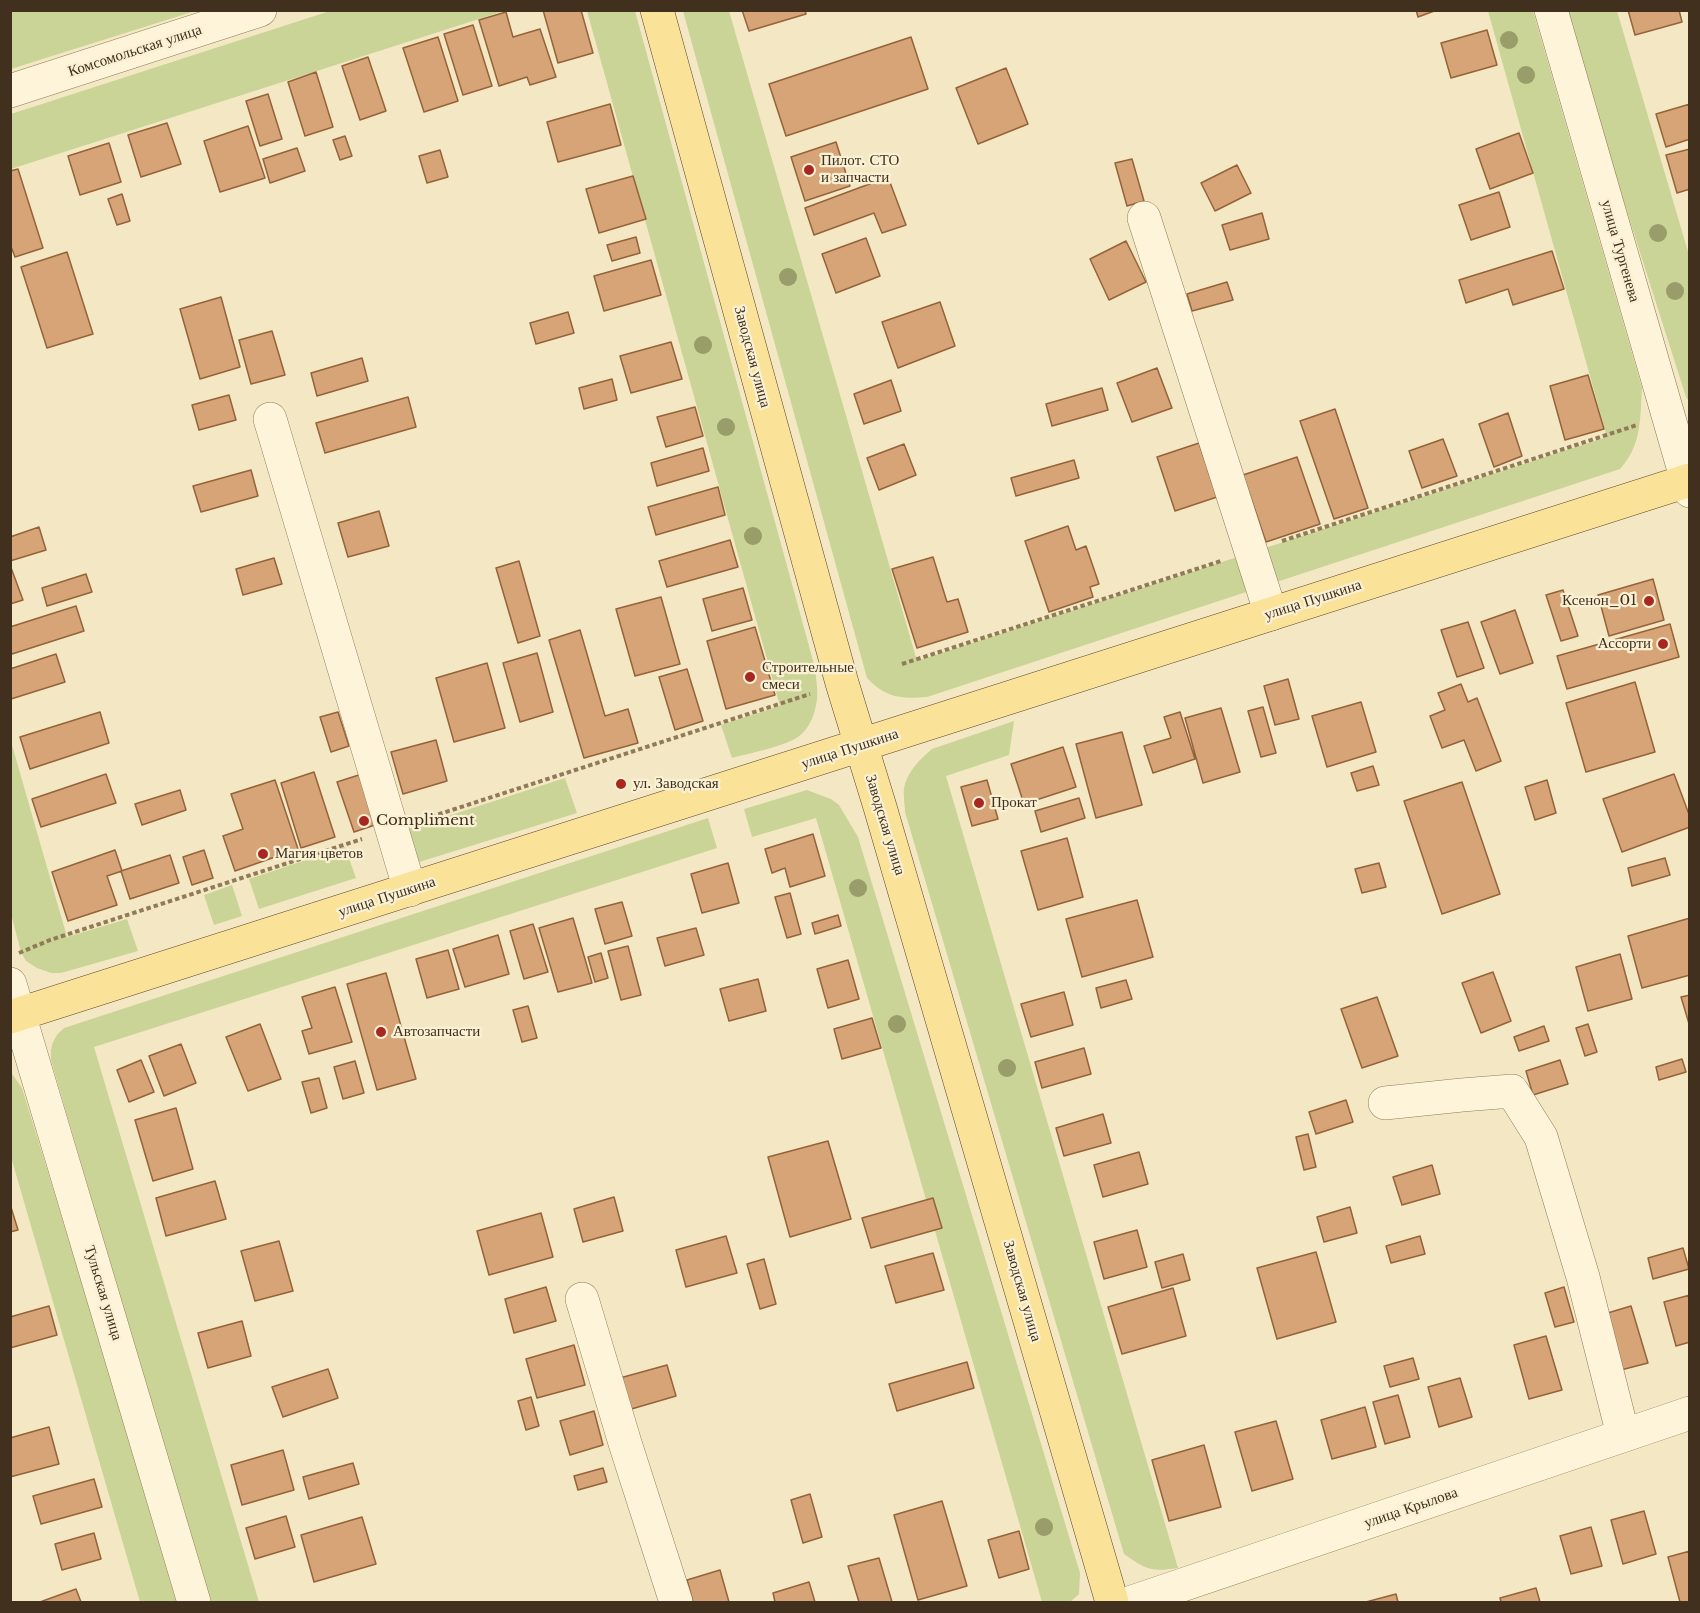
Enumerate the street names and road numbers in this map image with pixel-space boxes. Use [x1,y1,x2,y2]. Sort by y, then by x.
street label: Комсомольская улица [66,21,204,81]
street label: улица Тургенева [1597,198,1643,304]
street label: Заводская улица [730,304,774,410]
street label: улица Пушкина [1262,576,1364,624]
street label: улица Пушкина [799,725,901,773]
street label: Заводская улица [861,772,909,878]
street label: улица Пушкина [336,873,438,921]
street label: Заводская улица [999,1238,1045,1344]
street label: Тульская улица [80,1243,126,1343]
street label: улица Крылова [1362,1484,1460,1532]

